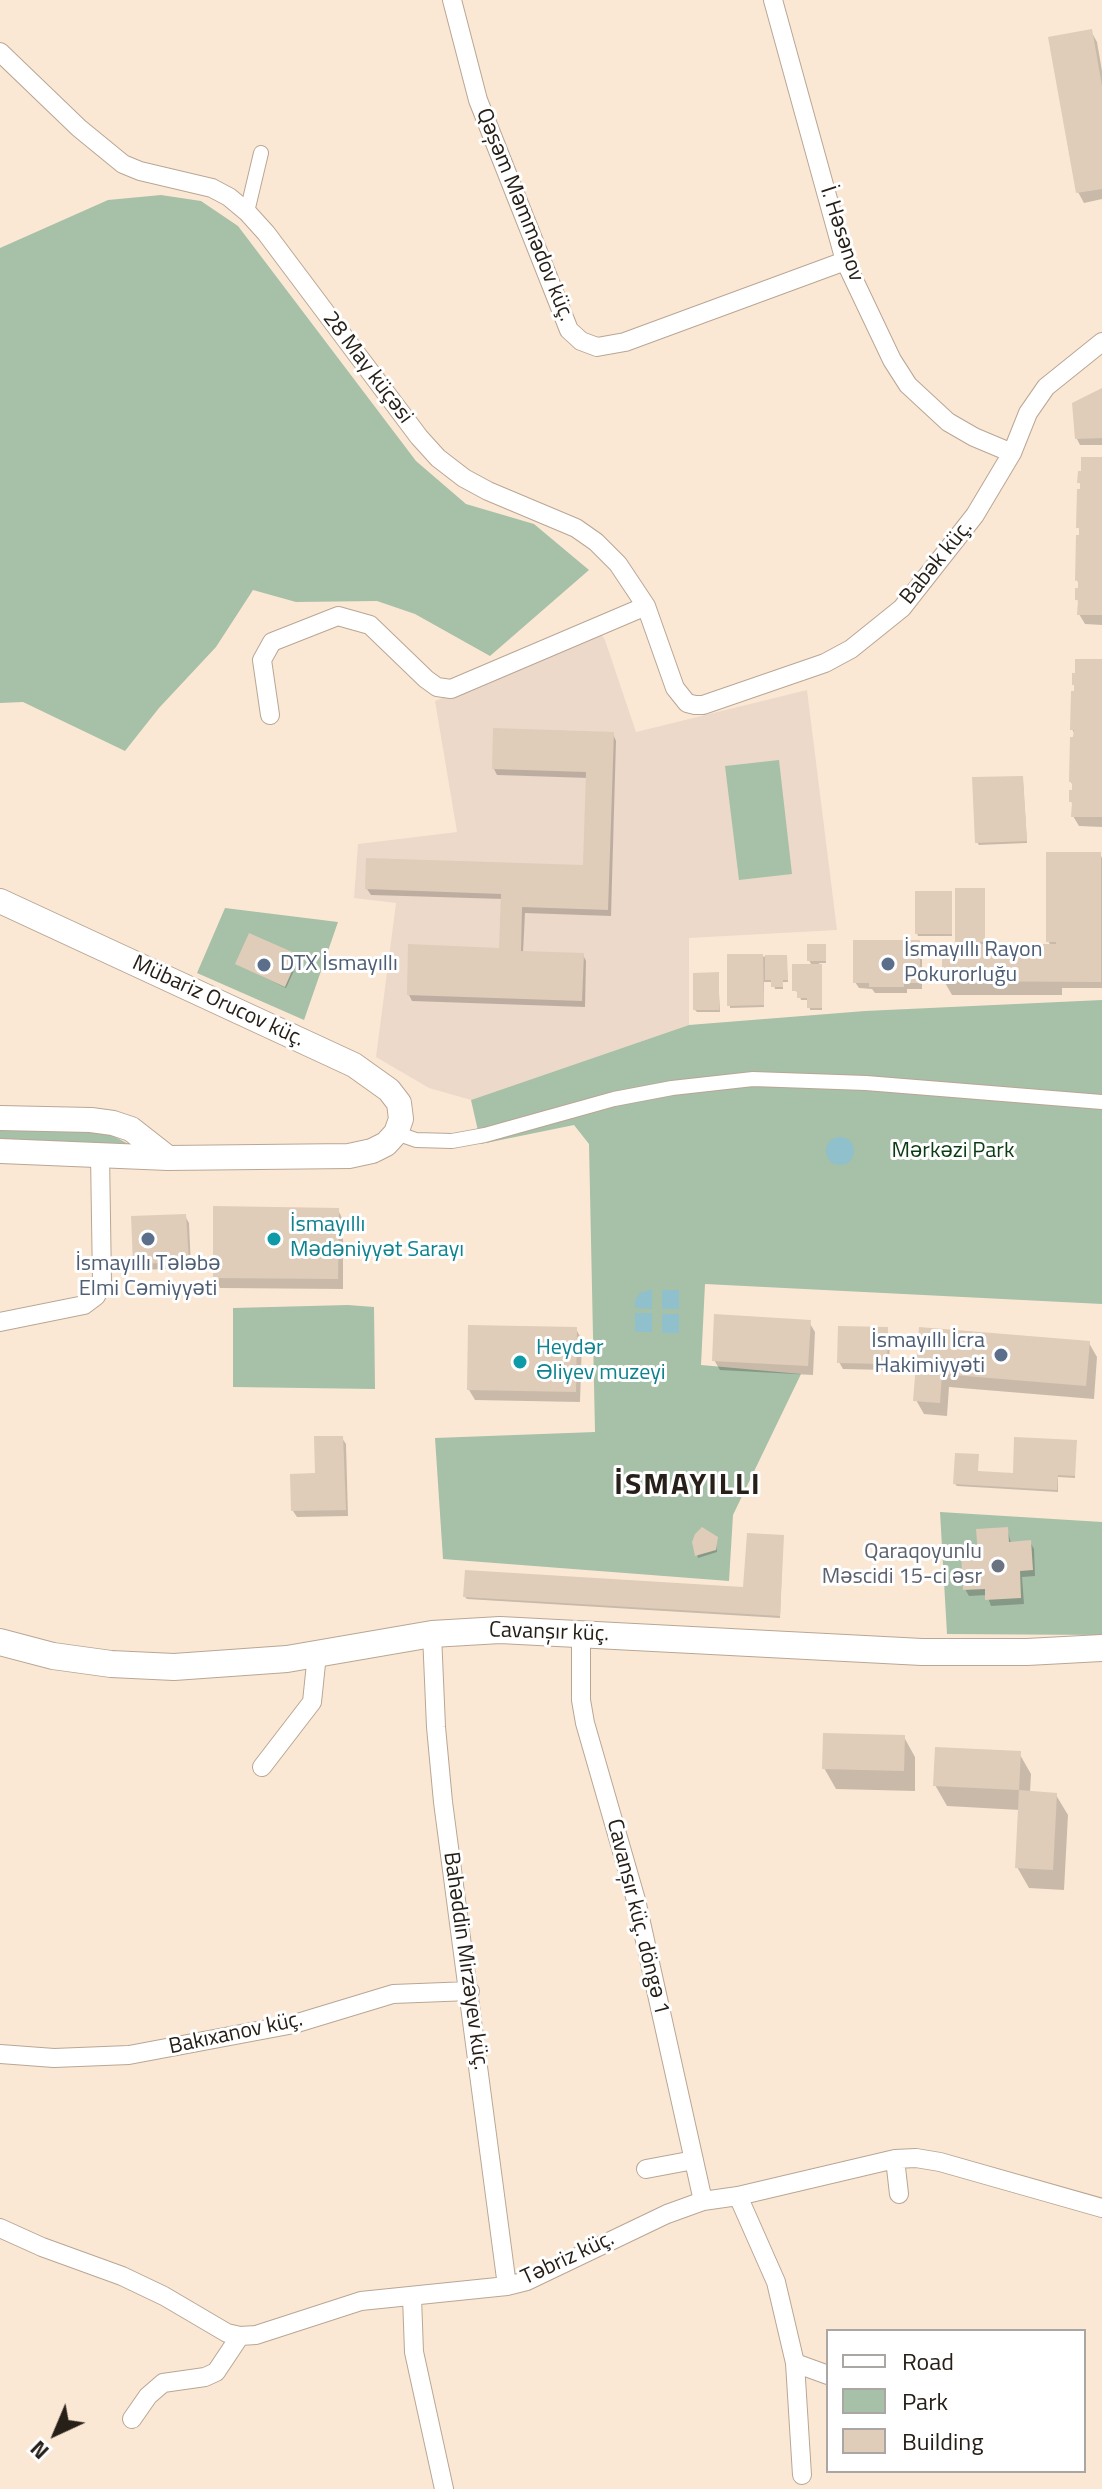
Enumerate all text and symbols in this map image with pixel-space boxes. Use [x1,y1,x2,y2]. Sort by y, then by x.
street label: Qəşəm Məmmədov küç. [469,105,579,325]
street label: İ. Həsənov [813,183,869,285]
street label: 28 May küçəsi [316,307,418,429]
street label: Babək küç. [895,516,979,610]
place label: İsmayıllı Rayon Pokurorluğu [904,938,1043,990]
street label: Mübariz Orucov küç. [128,951,308,1053]
place label: DTX İsmayıllı [280,952,398,978]
marker: İsmayıllı Rayon Pokurorluğu [879,955,897,973]
marker: DTX İsmayıllı [255,956,273,974]
park label: Mərkəzi Park [892,1139,1014,1165]
place label: İsmayıllı Mədəniyyət Sarayı [290,1213,464,1264]
marker: İsmayıllı Tələbə Elmi Cəmiyyəti [139,1230,157,1248]
marker: İsmayıllı Mədəniyyət Sarayı [265,1230,283,1248]
place label: İsmayıllı Tələbə Elmi Cəmiyyəti [75,1252,221,1304]
place label: İsmayıllı İcra Hakimiyyəti [871,1329,985,1380]
place label: Heydər Əliyev muzeyi [536,1336,666,1388]
marker: İsmayıllı İcra Hakimiyyəti [992,1346,1010,1364]
marker: Heydər Əliyev muzeyi [511,1353,529,1371]
district label: İSMAYILLI [614,1469,762,1505]
place label: Qaraqoyunlu Məscidi 15-ci əsr [822,1540,982,1592]
marker: Qaraqoyunlu Məscidi 15-ci əsr [989,1557,1007,1575]
street label: Cavanşır küç. [488,1618,610,1648]
street label: Cavanşır küç. döngə 1 [600,1816,674,2018]
street label: Bahəddin Mirzəyev küç. [437,1850,493,2072]
street label: Bakıxanov küç. [167,2007,305,2061]
street label: Təbriz küç. [517,2226,619,2292]
legend [826,2329,1086,2473]
text: Road [902,2343,954,2379]
text: Park [902,2383,948,2419]
north arrow [16,2393,96,2473]
text: Building [902,2423,984,2459]
text: N [22,2433,57,2468]

